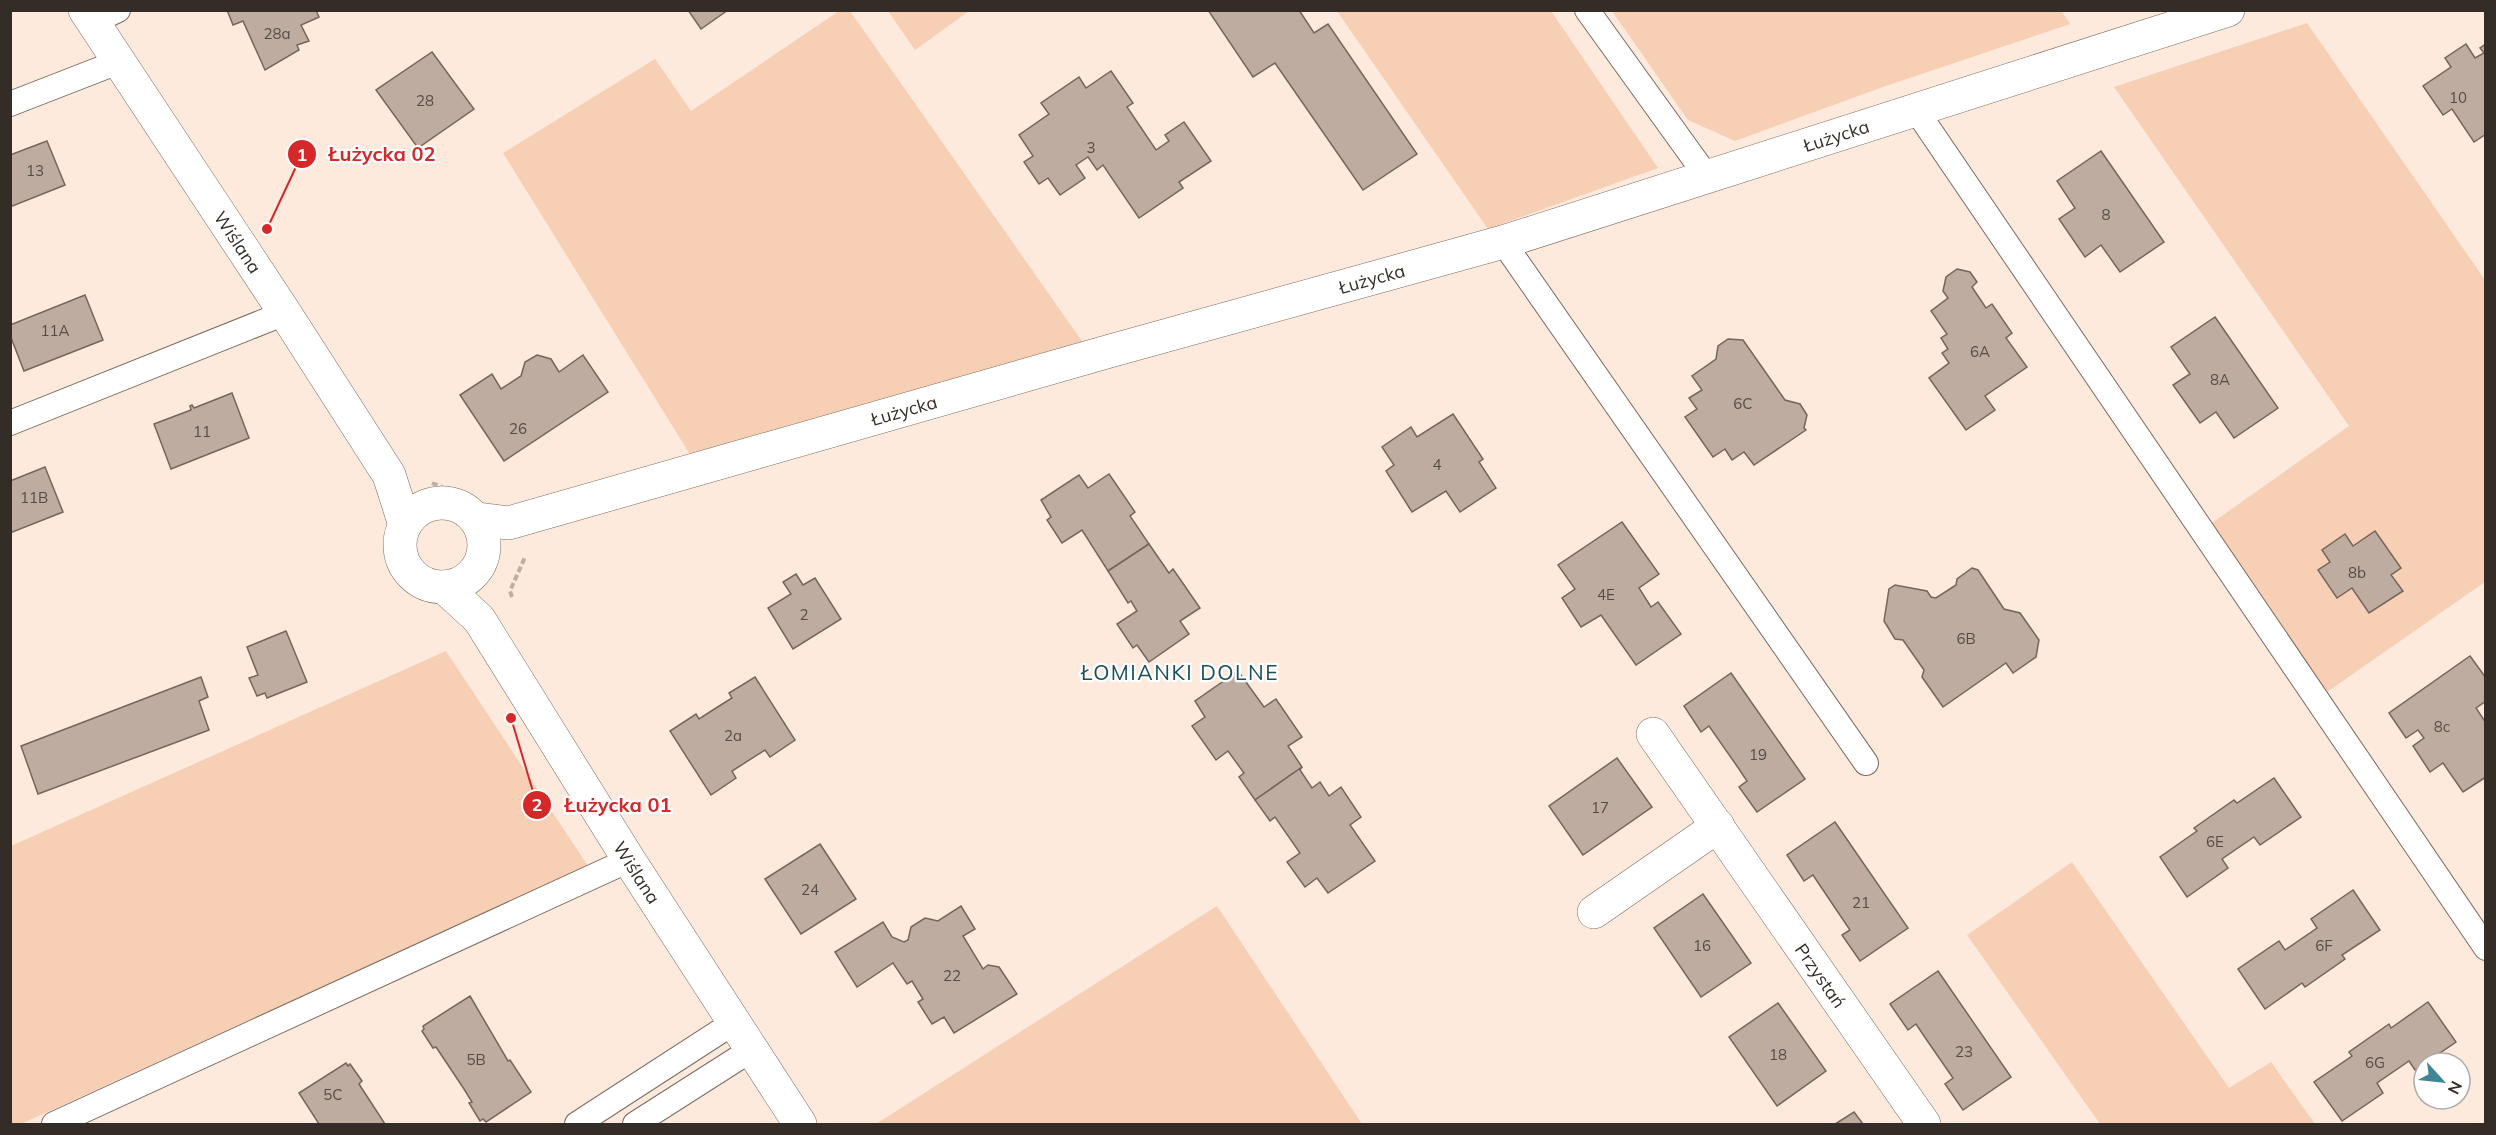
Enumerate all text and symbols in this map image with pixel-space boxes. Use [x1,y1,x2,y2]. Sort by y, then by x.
house number: 28a [263,24,291,43]
house number: 10 [2449,88,2467,107]
house number: 28 [416,91,434,110]
street label: Łużycka [1799,114,1872,157]
callout: Łużycka 02 [287,135,448,173]
house number: 3 [1086,138,1096,157]
text: Łużycka 02 [328,141,435,166]
text: 1 [297,143,307,166]
house number: 13 [26,161,44,180]
house number: 8 [2101,205,2111,224]
street label: Wiślana [209,207,267,277]
street label: Łużycka [1335,258,1407,299]
house number: 11A [40,321,70,340]
house number: 6A [1970,342,1990,361]
house number: 8A [2210,370,2230,389]
street label: Łużycka [867,390,940,431]
house number: 6C [1733,394,1753,413]
house number: 26 [509,419,527,438]
house number: 11 [193,422,211,441]
house number: 4 [1432,455,1442,474]
house number: 11B [20,488,48,507]
house number: 8b [2348,563,2366,582]
house number: 4E [1597,585,1615,604]
house number: 2 [799,605,809,624]
house number: 6B [1956,629,1976,648]
district label: ŁOMIANKI DOLNE [1080,659,1279,685]
house number: 8c [2434,717,2450,736]
house number: 2a [724,726,742,745]
house number: 19 [1749,745,1767,764]
callout: Łużycka 01 [522,786,683,824]
text: Łużycka 01 [564,792,671,817]
text: 2 [532,793,542,816]
house number: 17 [1591,798,1609,817]
house number: 6E [2206,832,2224,851]
street label: Wiślana [609,837,666,908]
house number: 24 [801,880,819,899]
house number: 21 [1852,893,1870,912]
house number: 16 [1693,936,1711,955]
house number: 6F [2315,936,2333,955]
street label: Przystań [1790,939,1851,1012]
house number: 22 [943,966,961,985]
house number: 23 [1955,1042,1973,1061]
house number: 18 [1769,1045,1787,1064]
house number: 5B [466,1050,486,1069]
north arrow [2412,1051,2472,1111]
house number: 6G [2365,1053,2385,1072]
text: N [2444,1078,2467,1098]
house number: 5C [323,1085,343,1104]

